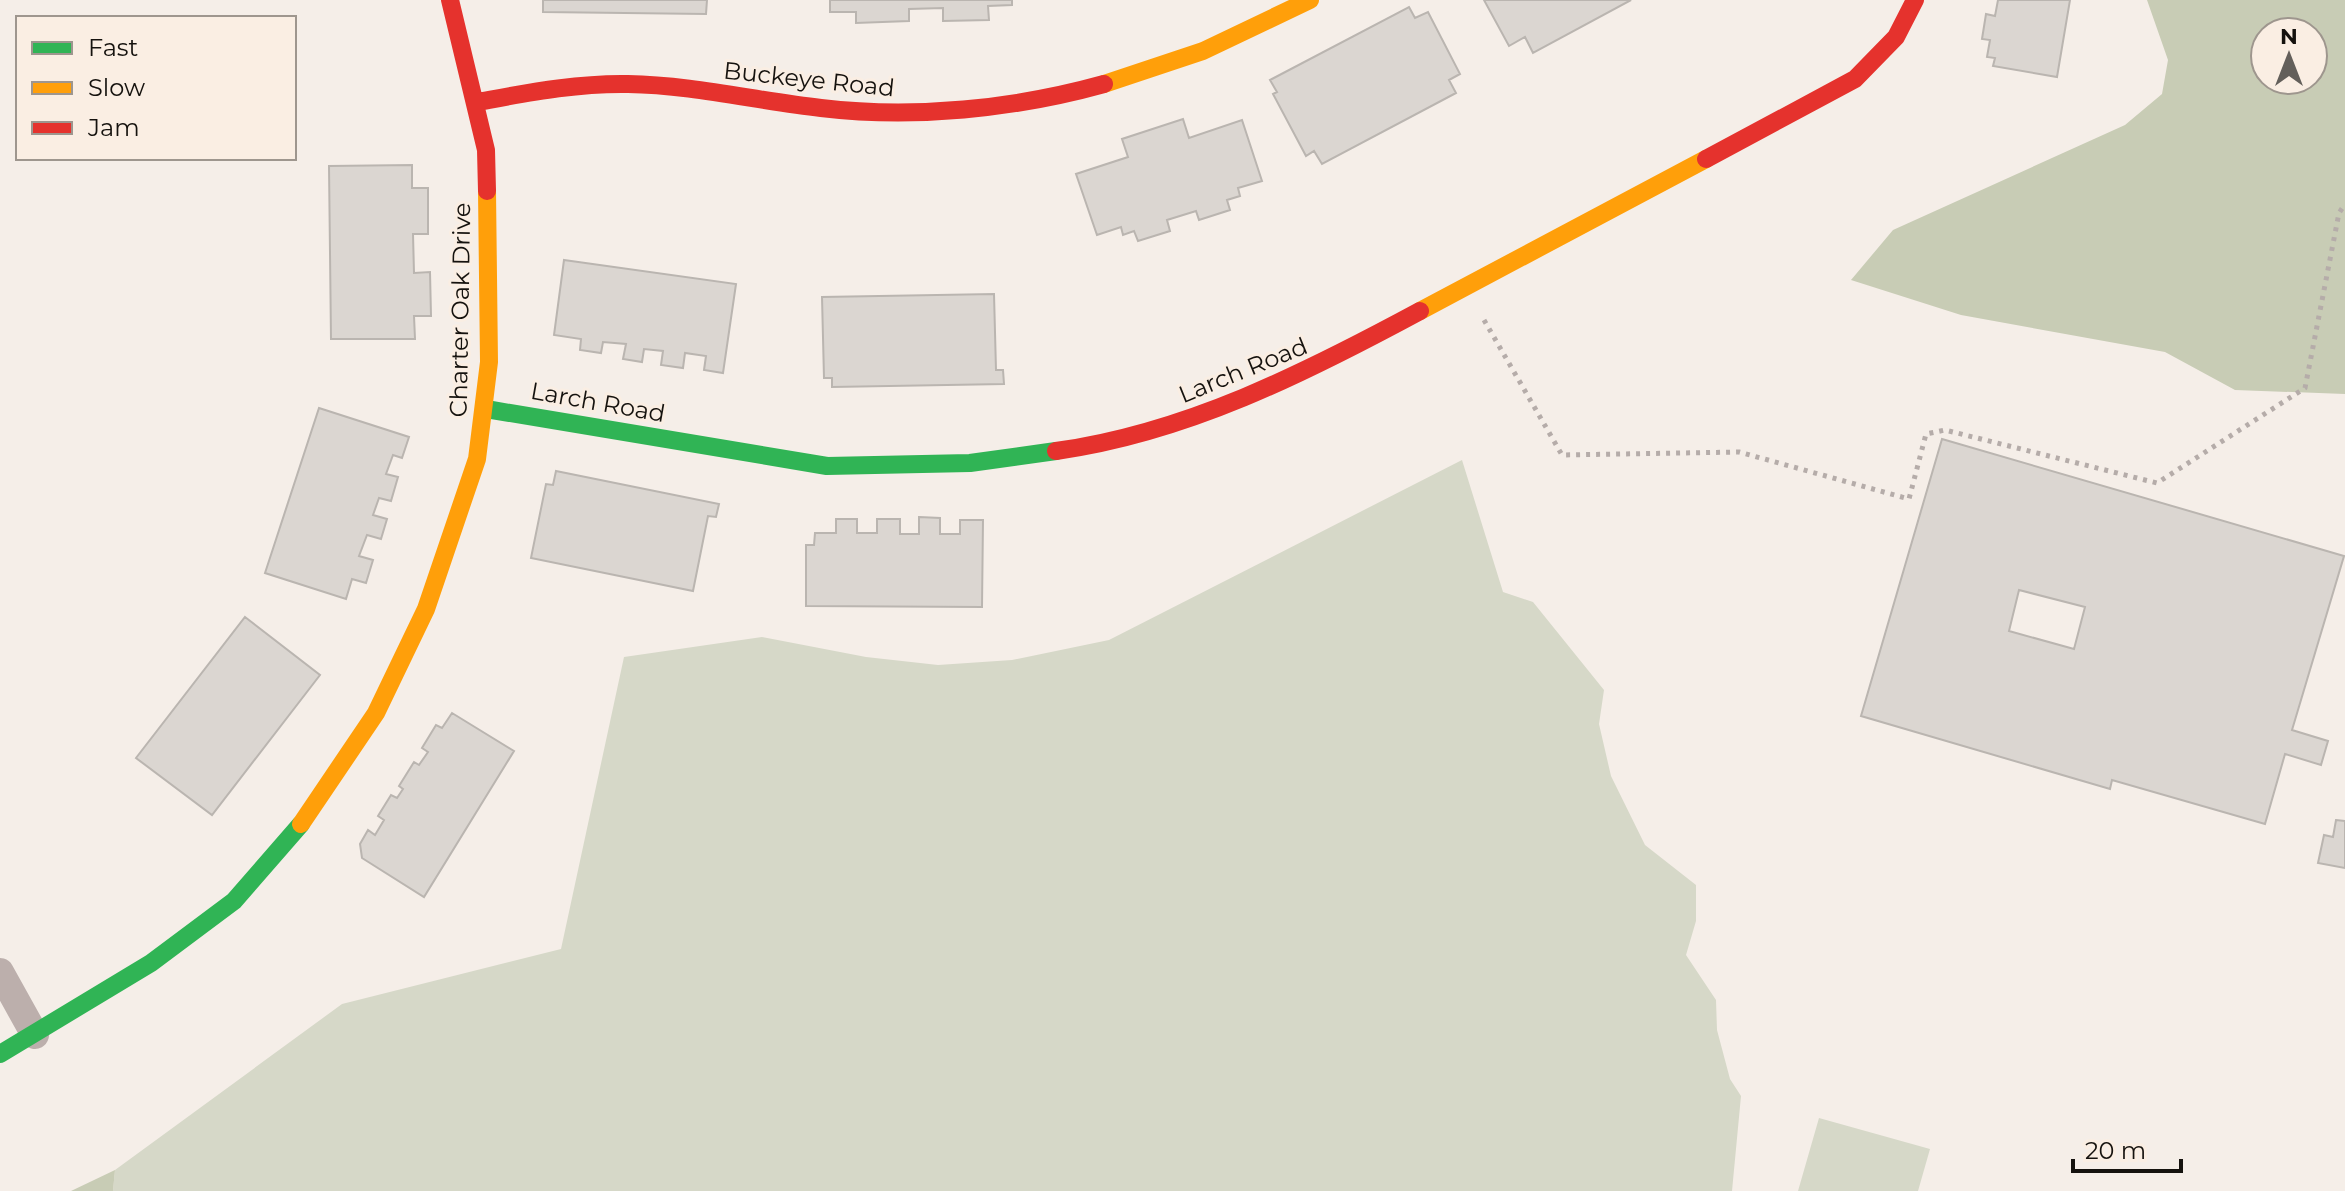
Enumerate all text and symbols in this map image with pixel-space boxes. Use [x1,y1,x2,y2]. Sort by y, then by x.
legend [16,16,296,160]
north arrow [2249,16,2329,96]
text: N [2280,23,2298,50]
text: Fast [88,33,139,62]
street label: Buckeye Road [722,56,896,102]
text: Slow [88,73,145,102]
text: Jam [87,113,140,142]
street label: Charter Oak Drive [444,202,476,418]
street label: Larch Road [1174,331,1312,409]
street label: Larch Road [528,376,668,428]
scale bar [2073,1123,2181,1173]
text: 20 m [2085,1136,2146,1165]

